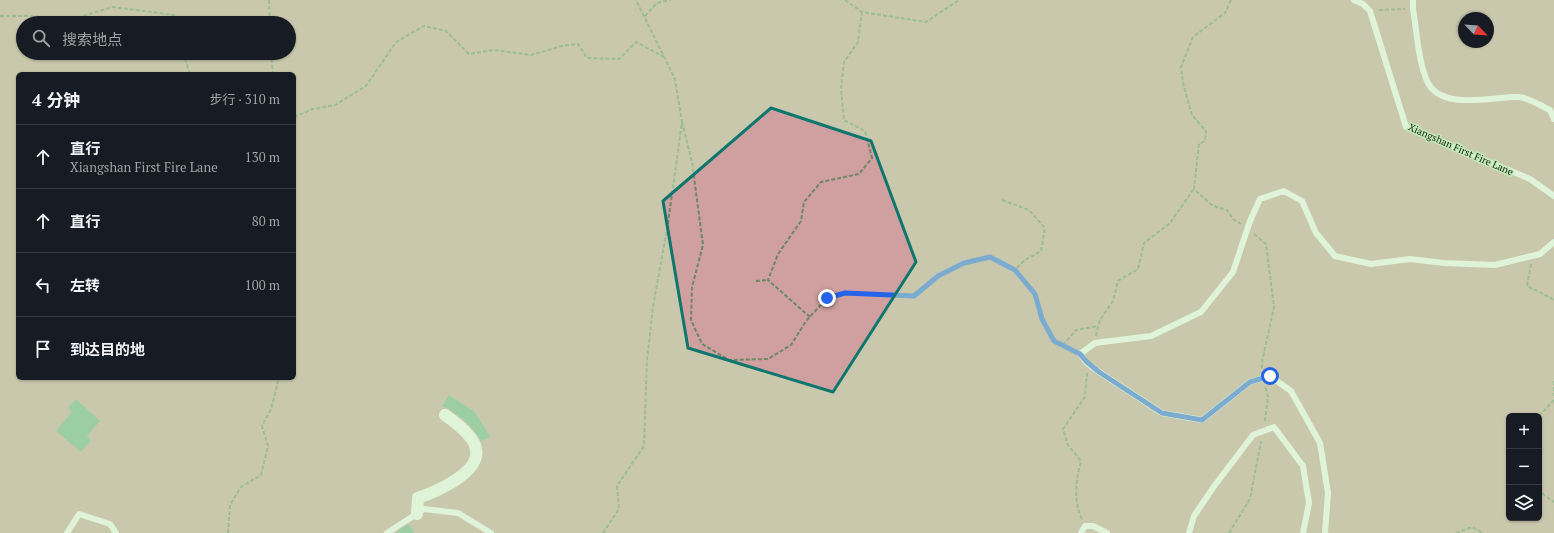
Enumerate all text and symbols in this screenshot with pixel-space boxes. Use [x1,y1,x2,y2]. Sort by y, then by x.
north arrow [1458,12,1494,48]
search box [16,16,296,60]
icon: search [30,27,52,49]
text: 搜索地点 [62,29,122,49]
text: 4 分钟 [32,88,80,111]
text: 步行 · 310 m [209,90,280,108]
street label: Xiangshan First Fire Lane [1406,120,1515,178]
text: 直行 [70,138,100,158]
icon: ahead [32,146,54,168]
text: 130 m [245,148,280,166]
text: Xiangshan First Fire Lane [70,158,218,176]
icon: ahead [32,210,54,232]
text: 直行 [70,211,100,231]
text: 80 m [252,212,280,230]
icon: left [32,274,54,296]
text: 左转 [70,275,100,295]
text: 100 m [245,276,280,294]
route end [818,289,836,307]
icon: arrive [32,338,54,360]
text: 到达目的地 [70,339,145,359]
route start [1261,367,1279,385]
map controls [1506,413,1542,521]
button: + [1506,413,1542,449]
button: − [1506,449,1542,485]
button: layers [1506,485,1542,521]

